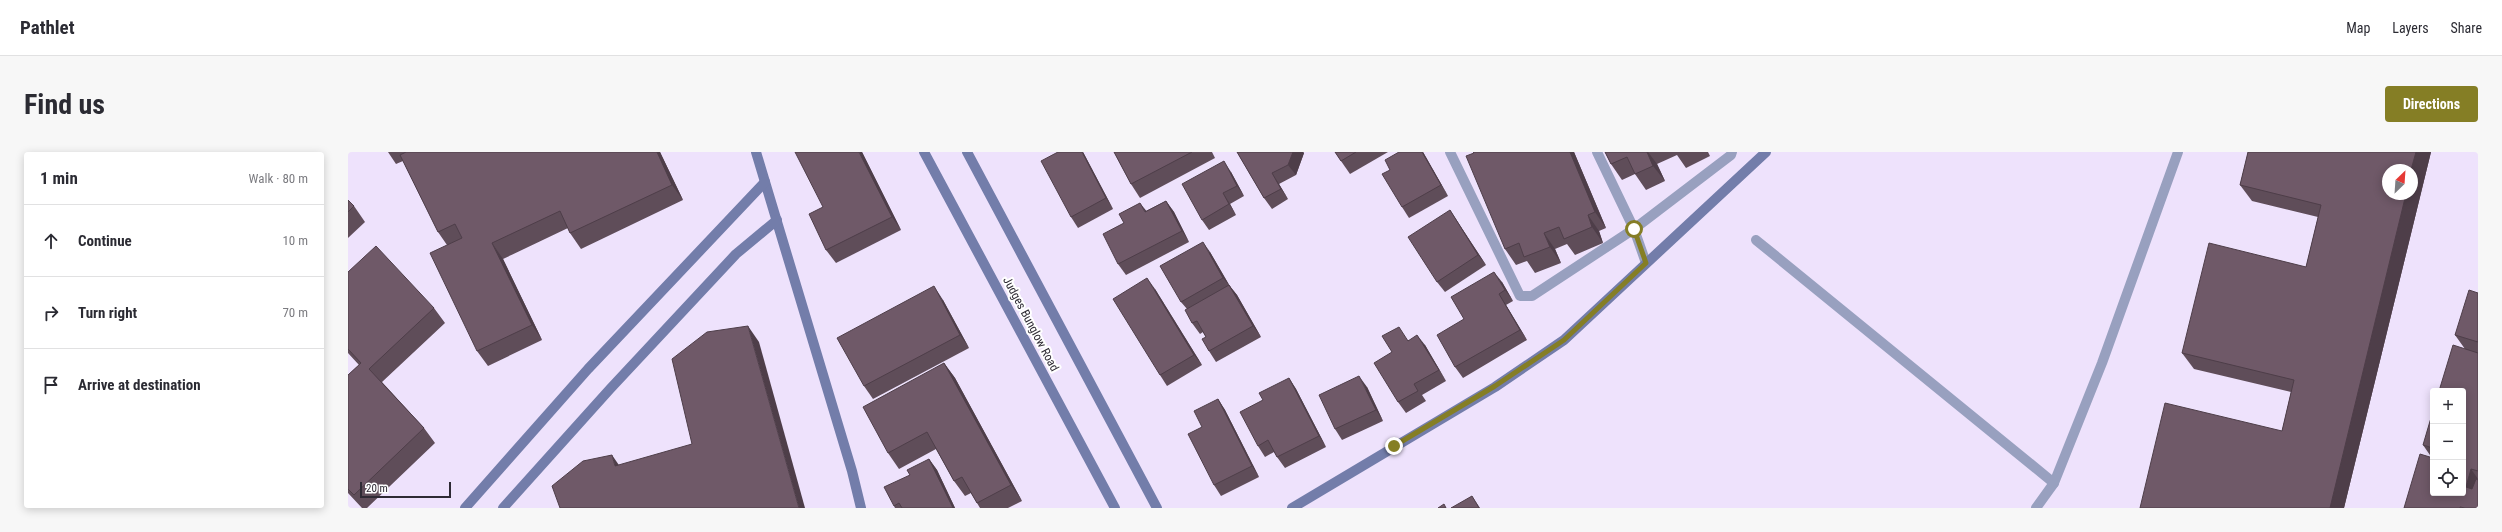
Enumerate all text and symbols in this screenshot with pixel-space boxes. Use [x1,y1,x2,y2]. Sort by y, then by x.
text: Pathlet [20,16,75,39]
text: Map [2346,20,2370,36]
text: Layers [2392,20,2429,36]
text: Share [2451,20,2482,36]
button: Directions [2385,86,2478,122]
text: Find us [24,88,105,121]
north arrow [2382,164,2418,200]
text: 1 min [40,168,78,188]
text: Walk · 80 m [248,171,308,186]
route start [1625,220,1643,238]
icon: ahead [40,230,62,252]
text: Continue [78,232,132,250]
text: 10 m [282,233,308,248]
street label: Judges Bunglow Road [1000,274,1062,374]
icon: right [40,302,62,324]
text: Turn right [78,304,137,322]
text: 70 m [282,305,308,320]
icon: arrive [40,374,62,396]
text: Arrive at destination [78,376,201,394]
map controls [2430,388,2466,496]
button: + [2430,388,2466,424]
button: − [2430,424,2466,460]
route end [1385,437,1403,455]
button: locate [2430,460,2466,496]
scale bar [360,480,451,499]
text: 20 m [366,482,388,495]

